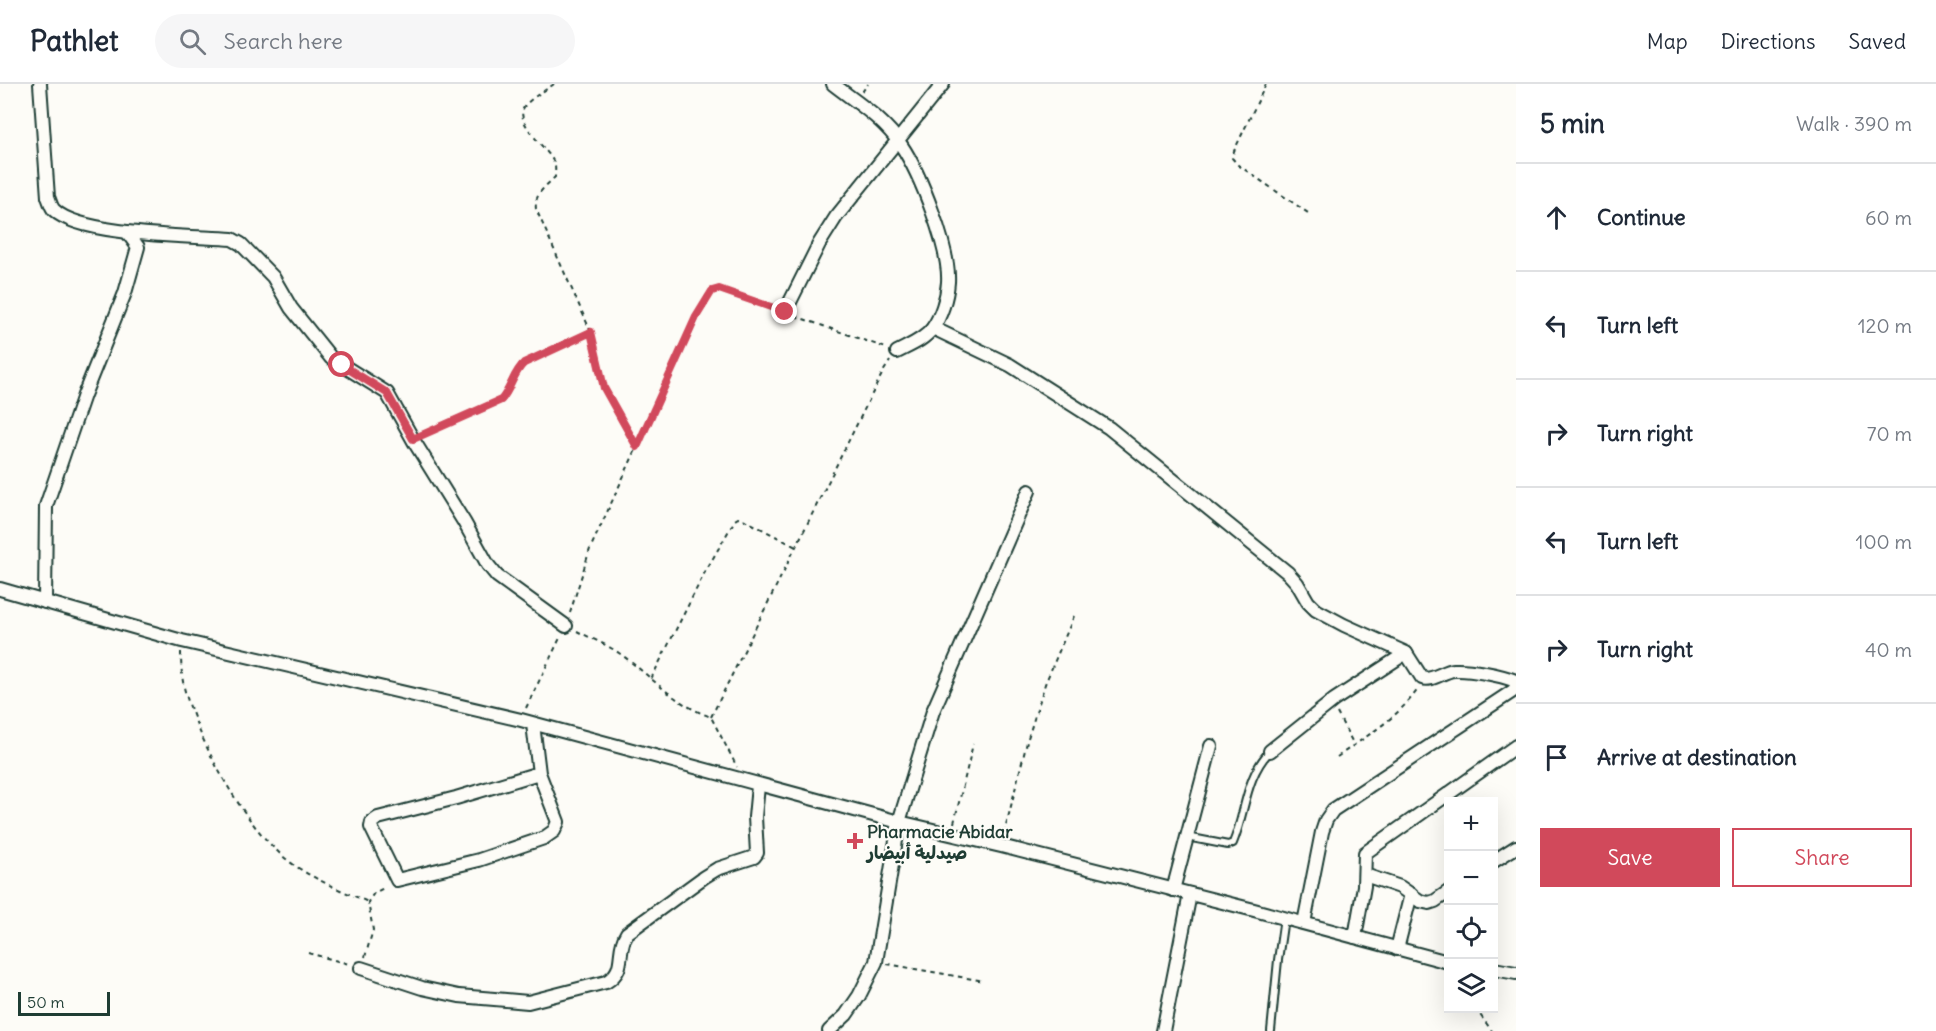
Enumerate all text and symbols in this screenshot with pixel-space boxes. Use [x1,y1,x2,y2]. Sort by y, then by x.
search box [155,14,575,68]
text: Pathlet [30,23,119,59]
icon: search [176,25,209,58]
text: Search here [224,27,343,55]
text: Map [1647,28,1688,55]
text: Directions [1721,28,1815,55]
text: Saved [1848,28,1906,55]
text: 5 min [1540,107,1605,140]
text: Walk · 390 m [1796,111,1912,136]
icon: ahead [1540,201,1573,234]
text: Continue [1597,203,1686,231]
text: 60 m [1865,205,1912,230]
route end [771,298,797,324]
icon: left [1540,309,1573,342]
text: Turn left [1597,311,1678,339]
text: 120 m [1858,313,1912,338]
route start [328,351,354,377]
icon: right [1540,417,1573,450]
text: Turn right [1597,419,1693,447]
text: 70 m [1867,421,1912,446]
icon: left [1540,525,1573,558]
text: Turn left [1597,527,1678,555]
text: 100 m [1855,529,1912,554]
icon: right [1540,633,1573,666]
text: Turn right [1597,635,1693,663]
text: 40 m [1865,637,1912,662]
icon: arrive [1540,741,1573,774]
text: Arrive at destination [1597,743,1797,771]
map controls [1444,797,1498,1013]
button: + [1444,797,1498,851]
place label: Pharmacie Abidar صيدلية أبيضار [865,820,1013,864]
button: Save [1540,828,1720,887]
button: Share [1732,828,1912,887]
marker: Pharmacie Abidar صيدلية أبيضار [848,834,862,848]
button: − [1444,851,1498,905]
button: locate [1444,905,1498,959]
button: layers [1444,959,1498,1013]
scale bar [18,989,110,1016]
text: 50 m [27,992,65,1012]

